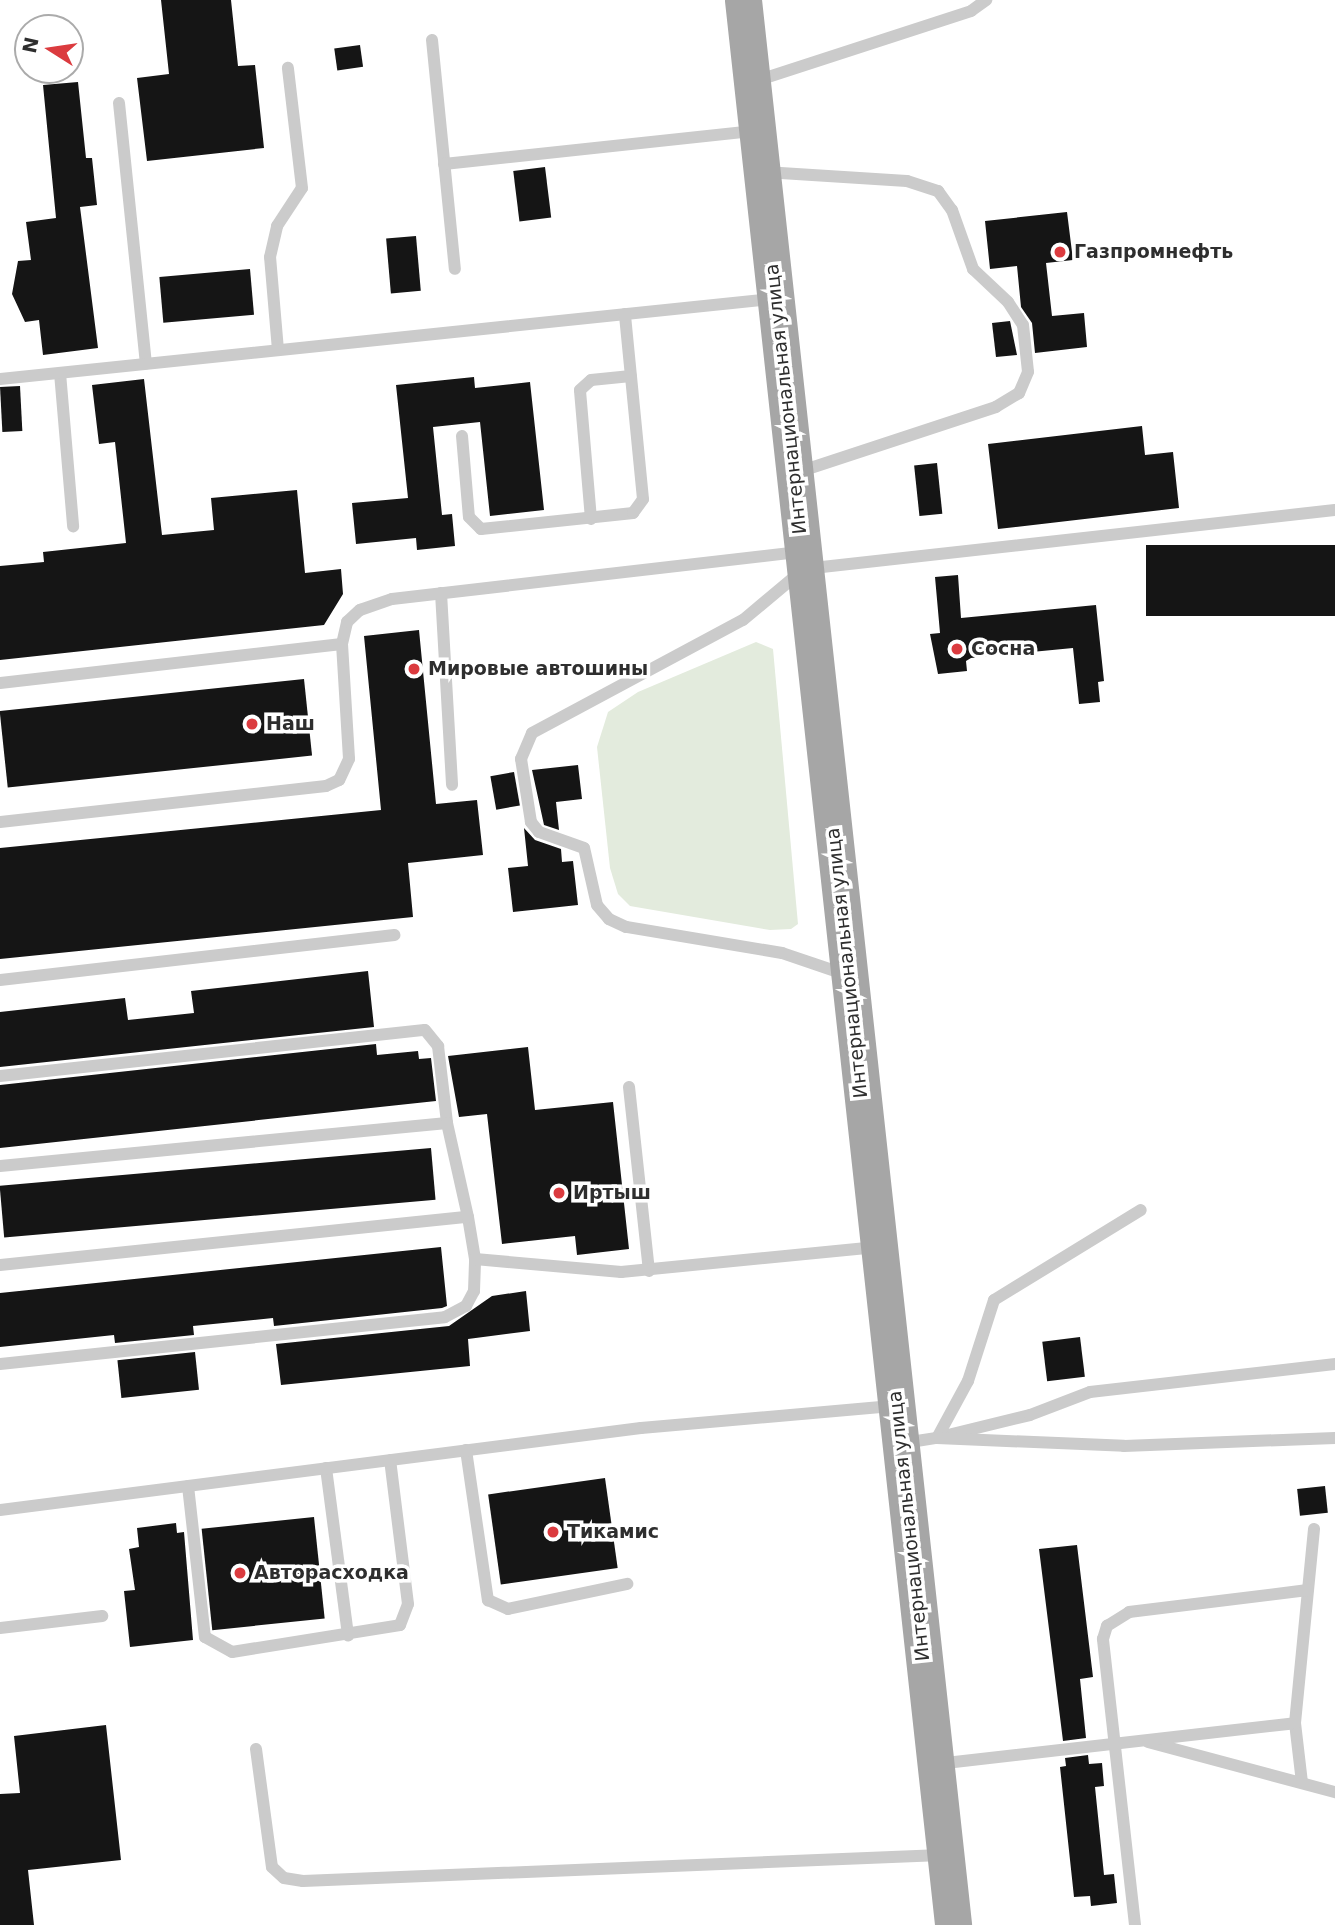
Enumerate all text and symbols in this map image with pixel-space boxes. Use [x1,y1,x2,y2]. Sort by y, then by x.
north arrow [14,14,84,84]
text: N [18,35,43,55]
place label: Газпромнефть [1074,241,1233,263]
marker: Газпромнефть [1052,244,1068,260]
street label: Интернациональная улица [760,263,812,535]
place label: Сосна [971,638,1035,660]
marker: Сосна [949,641,965,657]
place label: Мировые автошины [428,658,648,680]
marker: Мировые автошины [406,661,422,677]
place label: Наш [266,713,315,735]
marker: Наш [244,716,260,732]
street label: Интернациональная улица [821,827,873,1099]
place label: Иртыш [573,1182,651,1204]
marker: Иртыш [551,1185,567,1201]
street label: Интернациональная улица [883,1390,935,1662]
place label: Тикамис [567,1521,659,1543]
marker: Тикамис [545,1524,561,1540]
place label: Авторасходка [254,1562,409,1584]
marker: Авторасходка [232,1565,248,1581]

